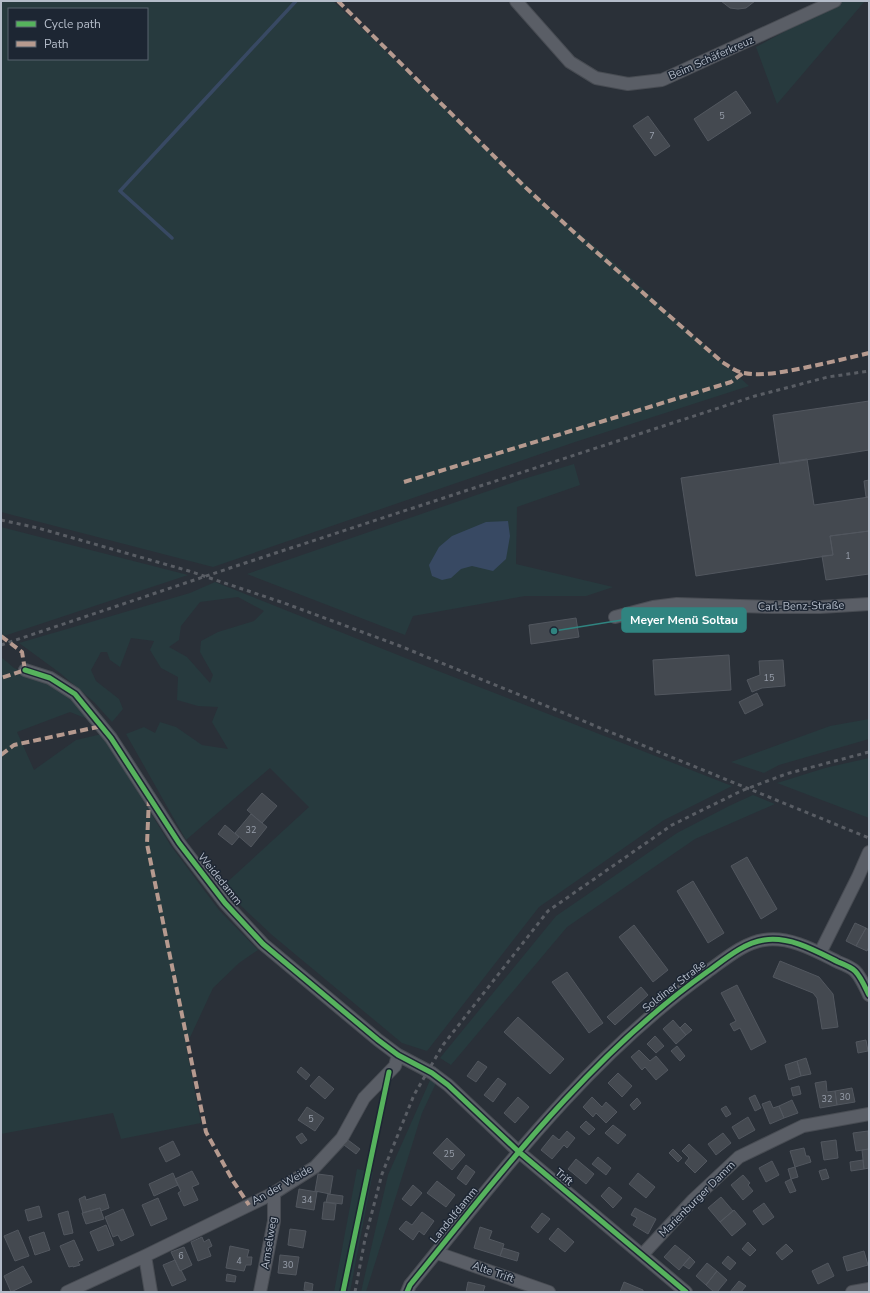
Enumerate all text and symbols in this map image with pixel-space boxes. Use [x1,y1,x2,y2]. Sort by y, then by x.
legend [8,8,148,60]
text: Cycle path [44,16,101,32]
street label: Beim Schäferkreuz [666,32,756,84]
text: Path [44,36,69,52]
house number: 5 [719,110,725,122]
house number: 7 [649,130,655,142]
house number: 1 [845,550,851,562]
street label: Carl-Benz-Straße [758,598,844,614]
callout: Meyer Menü Soltau [622,608,746,632]
text: Meyer Menü Soltau [630,612,738,628]
house number: 15 [764,672,774,684]
house number: 32 [246,824,256,836]
street label: Weidedamm [194,850,246,908]
street label: Soldiner Straße [639,956,709,1016]
house number: 30 [840,1091,850,1103]
house number: 32 [822,1093,832,1105]
house number: 5 [308,1113,314,1125]
house number: 25 [444,1148,454,1160]
street label: Marienburger Damm [656,1158,738,1240]
street label: An der Weide [249,1161,315,1209]
street label: Trift [552,1165,576,1189]
street label: Landolfdamm [427,1184,481,1246]
house number: 34 [302,1194,313,1206]
street label: Amselweg [257,1216,281,1270]
house number: 6 [178,1250,184,1262]
house number: 4 [236,1255,242,1267]
street label: Alte Trift [470,1258,516,1286]
house number: 30 [283,1259,293,1271]

